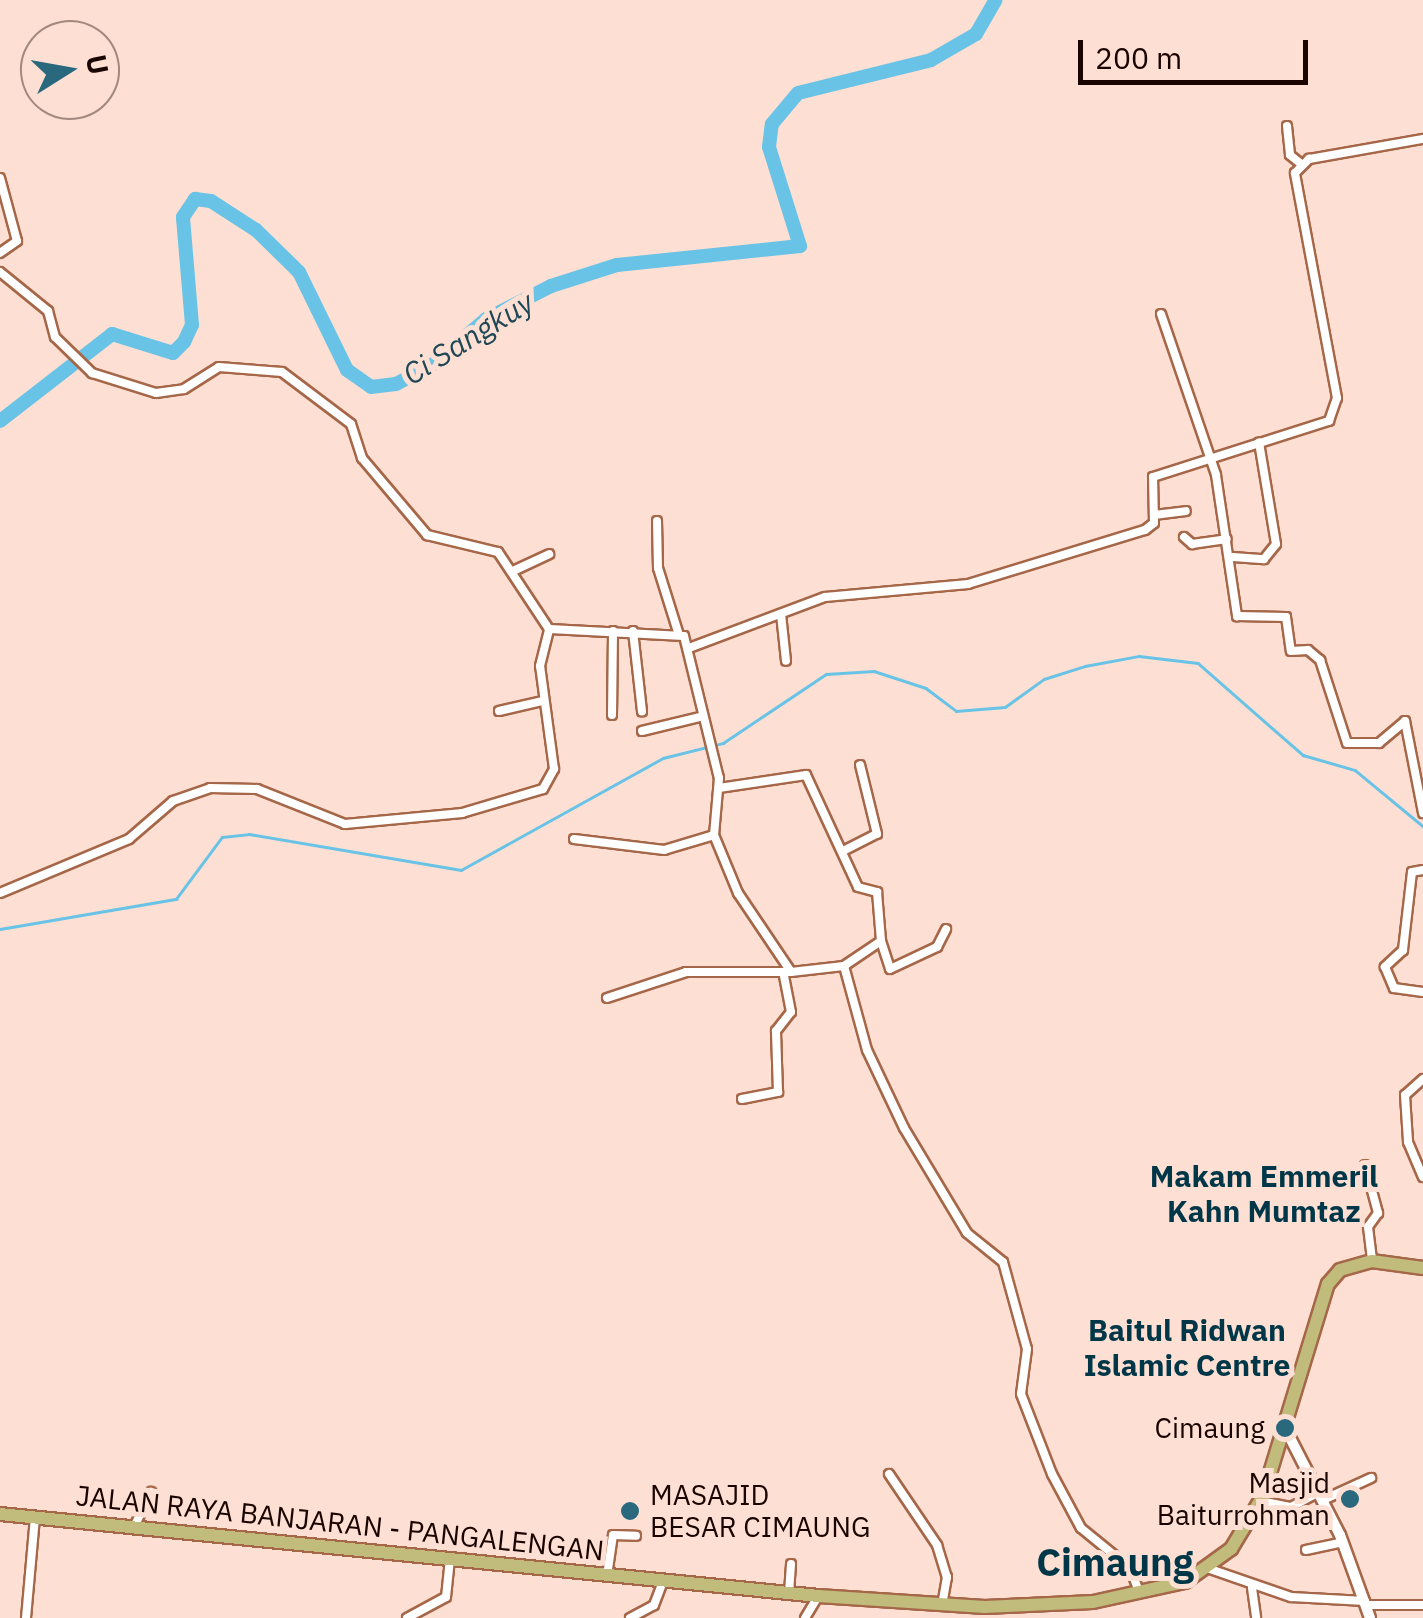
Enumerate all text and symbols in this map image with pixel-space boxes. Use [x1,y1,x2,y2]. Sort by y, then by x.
north arrow [20,20,120,120]
scale bar [1083,20,1313,82]
text: 200 m [1095,38,1182,77]
text: U [78,51,118,78]
water label: Ci Sangkuy [396,284,540,392]
district label: Makam Emmeril Kahn Mumtaz [1150,1158,1378,1228]
district label: Baitul Ridwan Islamic Centre [1084,1312,1290,1382]
place label: Cimaung [1155,1411,1265,1445]
marker: Cimaung [1274,1417,1296,1439]
place label: Masjid Baiturrohman [1157,1466,1330,1532]
place label: MASAJID BESAR CIMAUNG [650,1478,870,1544]
street label: JALAN RAYA BANJARAN - PANGALENGAN [74,1479,606,1567]
marker: Masjid Baiturrohman [1339,1488,1361,1510]
marker: MASAJID BESAR CIMAUNG [619,1500,641,1522]
district label: Cimaung [1036,1539,1194,1585]

